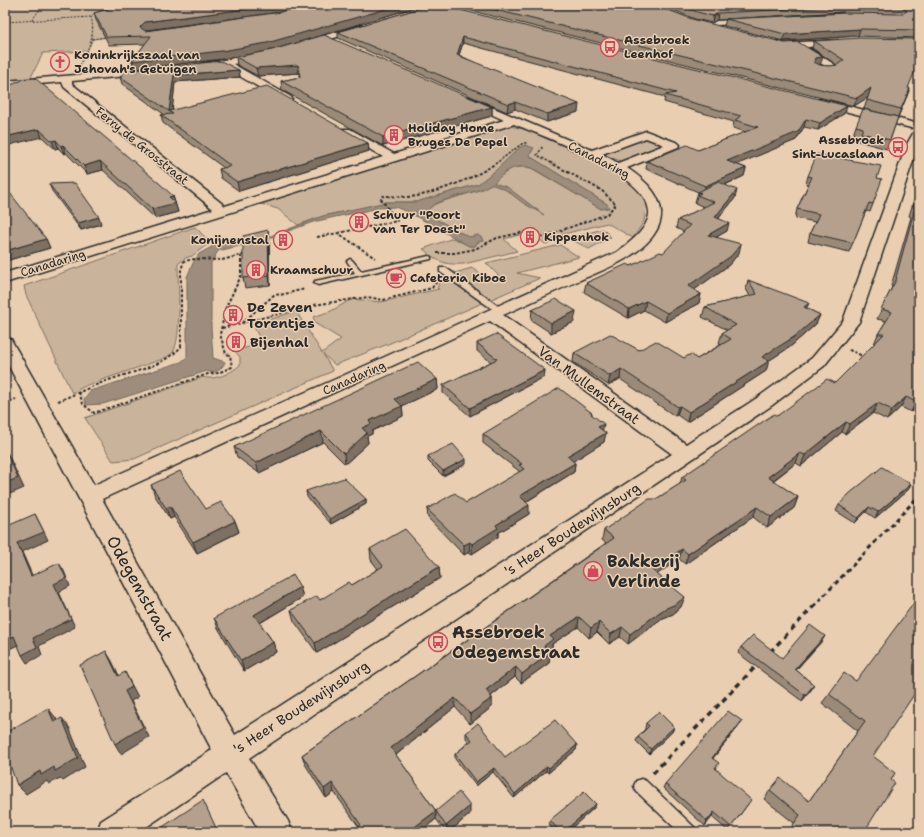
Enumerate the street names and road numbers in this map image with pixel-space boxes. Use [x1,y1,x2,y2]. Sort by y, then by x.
street label: Ferry de Grosstraat [92,103,192,189]
street label: Canadaring [565,138,633,182]
street label: Canadaring [18,246,88,280]
street label: Van Mullemstraat [535,342,643,428]
street label: Canadaring [320,357,388,399]
street label: 's Heer Boudewijnsburg [501,478,643,580]
street label: Odegemstraat [102,531,178,645]
street label: 's Heer Boudewijnsburg [230,656,372,758]

